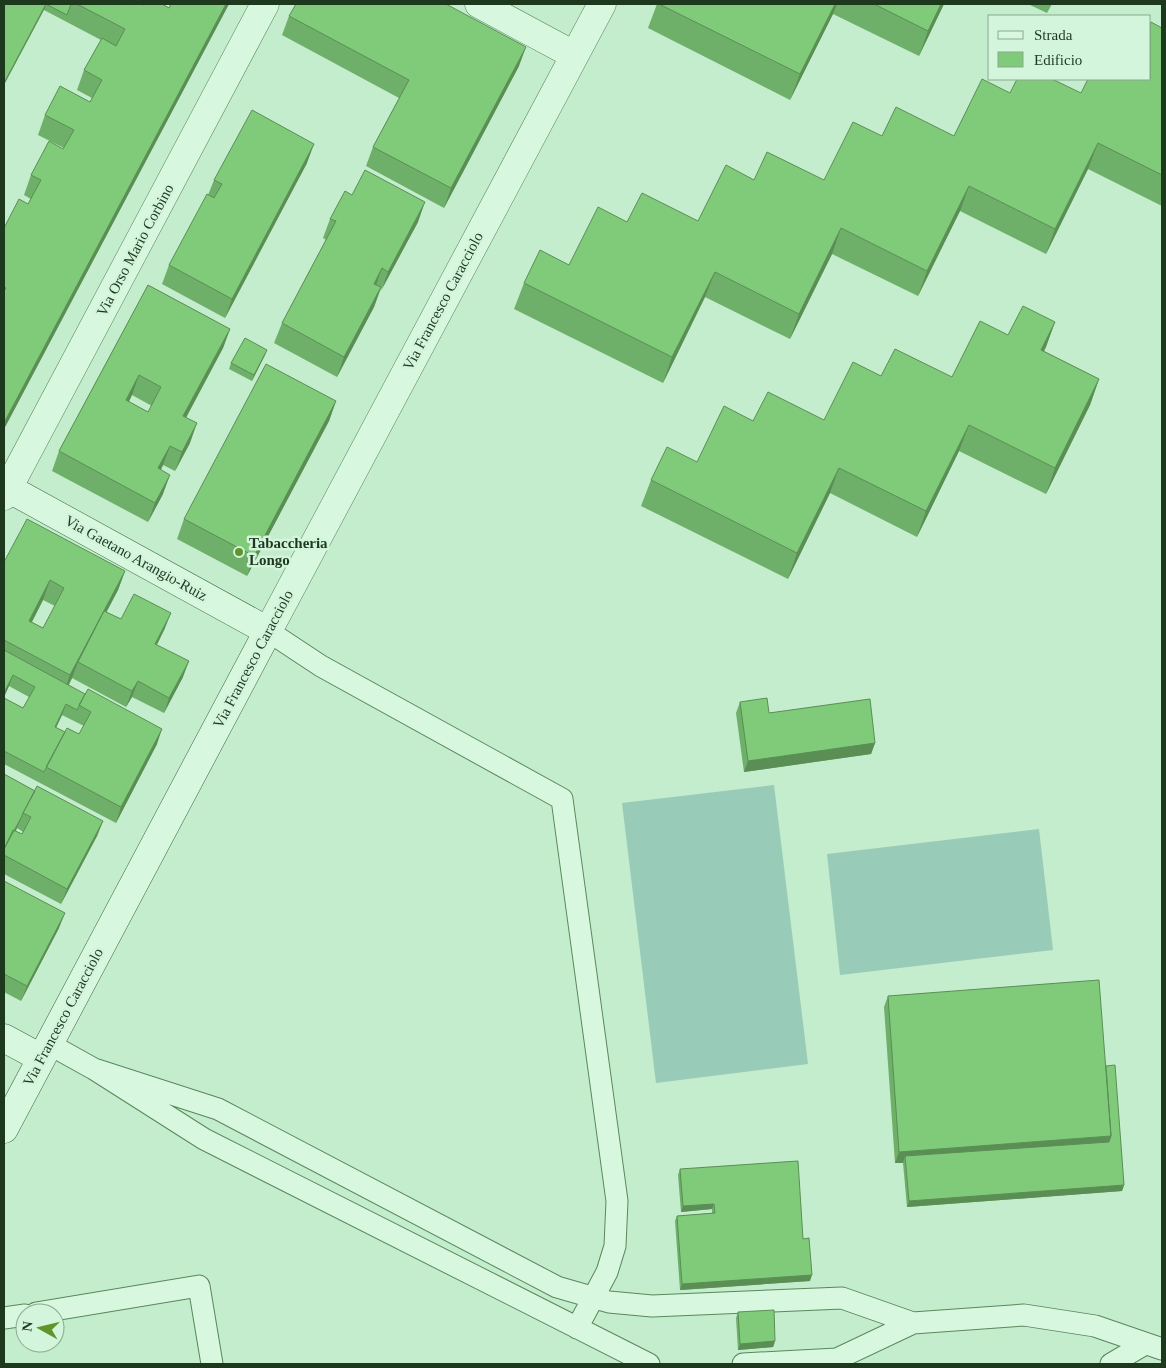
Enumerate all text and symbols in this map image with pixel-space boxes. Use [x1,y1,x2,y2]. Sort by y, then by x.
legend [988,15,1151,80]
text: Strada [1034,27,1073,43]
text: Edificio [1034,52,1082,68]
street label: Via Orso Mario Corbino [93,181,177,319]
street label: Via Francesco Caracciolo [400,229,486,373]
street label: Via Gaetano Arangio-Ruiz [62,512,210,604]
place label: Tabaccheria Longo [249,535,328,568]
marker: Tabaccheria Longo [233,546,245,558]
street label: Via Francesco Caracciolo [210,587,296,731]
street label: Via Francesco Caracciolo [20,945,106,1089]
north arrow [15,1303,65,1353]
text: N [19,1320,36,1332]

